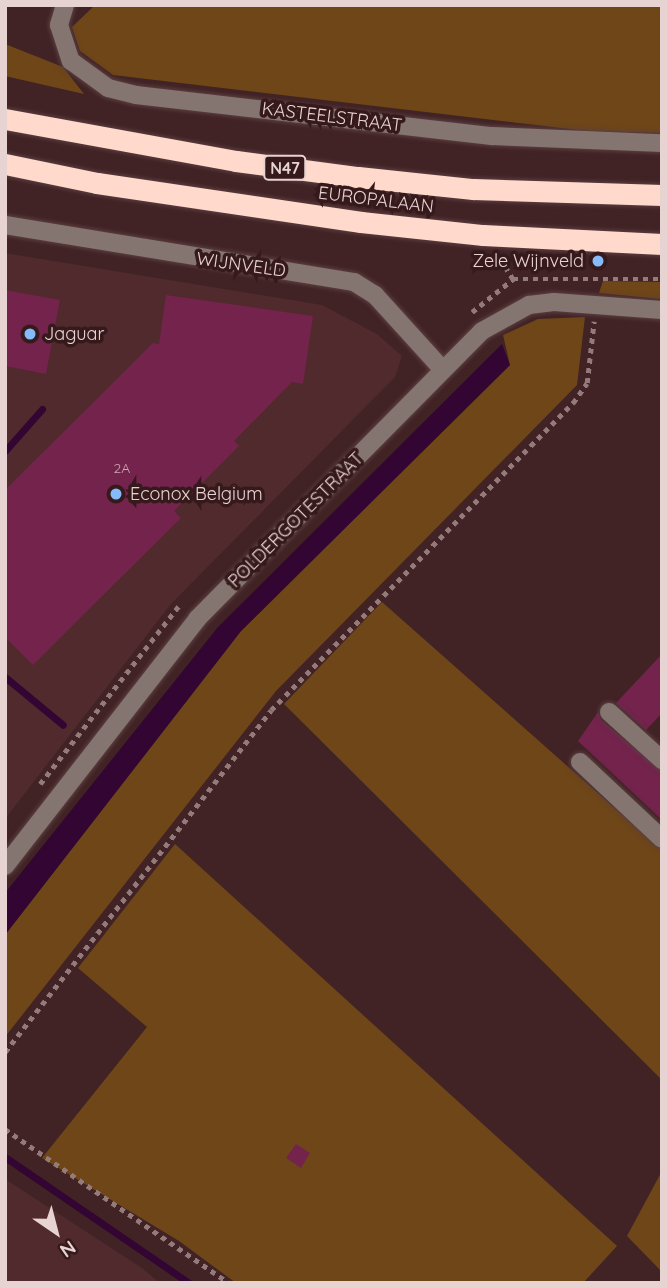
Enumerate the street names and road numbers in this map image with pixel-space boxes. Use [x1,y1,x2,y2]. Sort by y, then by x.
street label: KASTEELSTRAAT [261,98,403,136]
road number: N47 [262,156,308,180]
street label: EUROPALAAN [317,182,435,218]
street label: WIJNVELD [195,248,287,282]
street label: POLDERGOTESTRAAT [224,448,368,592]

